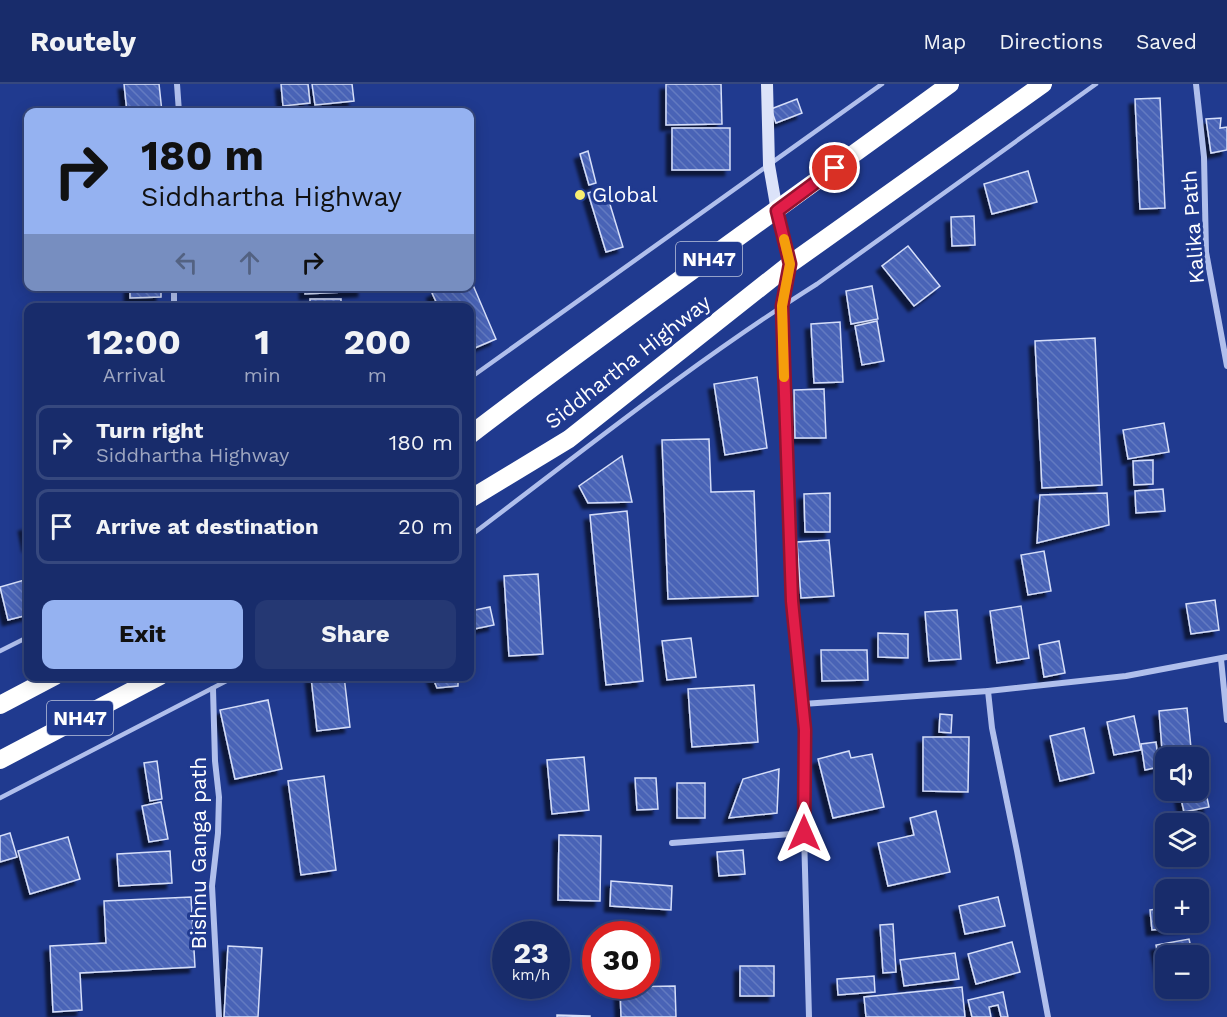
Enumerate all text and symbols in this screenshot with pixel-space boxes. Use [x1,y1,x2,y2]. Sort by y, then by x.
text: Routely [30,25,136,58]
text: Map [923,29,966,54]
text: Directions [999,29,1103,54]
text: Saved [1136,29,1197,54]
text: 180 m [141,131,264,180]
icon: right [42,132,120,210]
pin [809,142,860,193]
icon: arrive [818,151,851,184]
street label: Kalika Path [1176,169,1209,285]
text: Siddhartha Highway [141,181,402,213]
place label: Global [592,182,658,207]
marker: Global [573,188,587,202]
road number: NH47 [676,242,742,276]
icon: left [170,246,203,279]
icon: ahead [233,246,266,279]
icon: right [296,246,329,279]
street label: Siddhartha Highway [540,289,715,434]
text: 12:00 [87,321,181,363]
text: 1 [254,321,270,363]
text: 200 [343,321,411,363]
text: Arrival [103,363,165,387]
text: min [244,363,281,387]
text: m [368,363,387,387]
text: Turn right [96,418,203,443]
icon: right [45,426,78,459]
text: 180 m [389,430,453,455]
text: Siddhartha Highway [96,443,289,467]
icon: arrive [45,510,78,543]
text: Arrive at destination [96,514,319,539]
text: 20 m [398,514,453,539]
button: Exit [42,600,243,669]
button: Share [255,600,456,669]
road number: NH47 [47,701,113,735]
map controls [1155,747,1209,999]
button: sound [1155,747,1209,801]
street label: Bishnu Ganga path [186,757,211,949]
position arrow [772,801,836,865]
button: layers [1155,813,1209,867]
button: + [1155,879,1209,933]
speed limit sign: 30 [582,921,660,999]
text: 23 [513,935,549,970]
button: − [1155,945,1209,999]
text: km/h [512,966,550,984]

